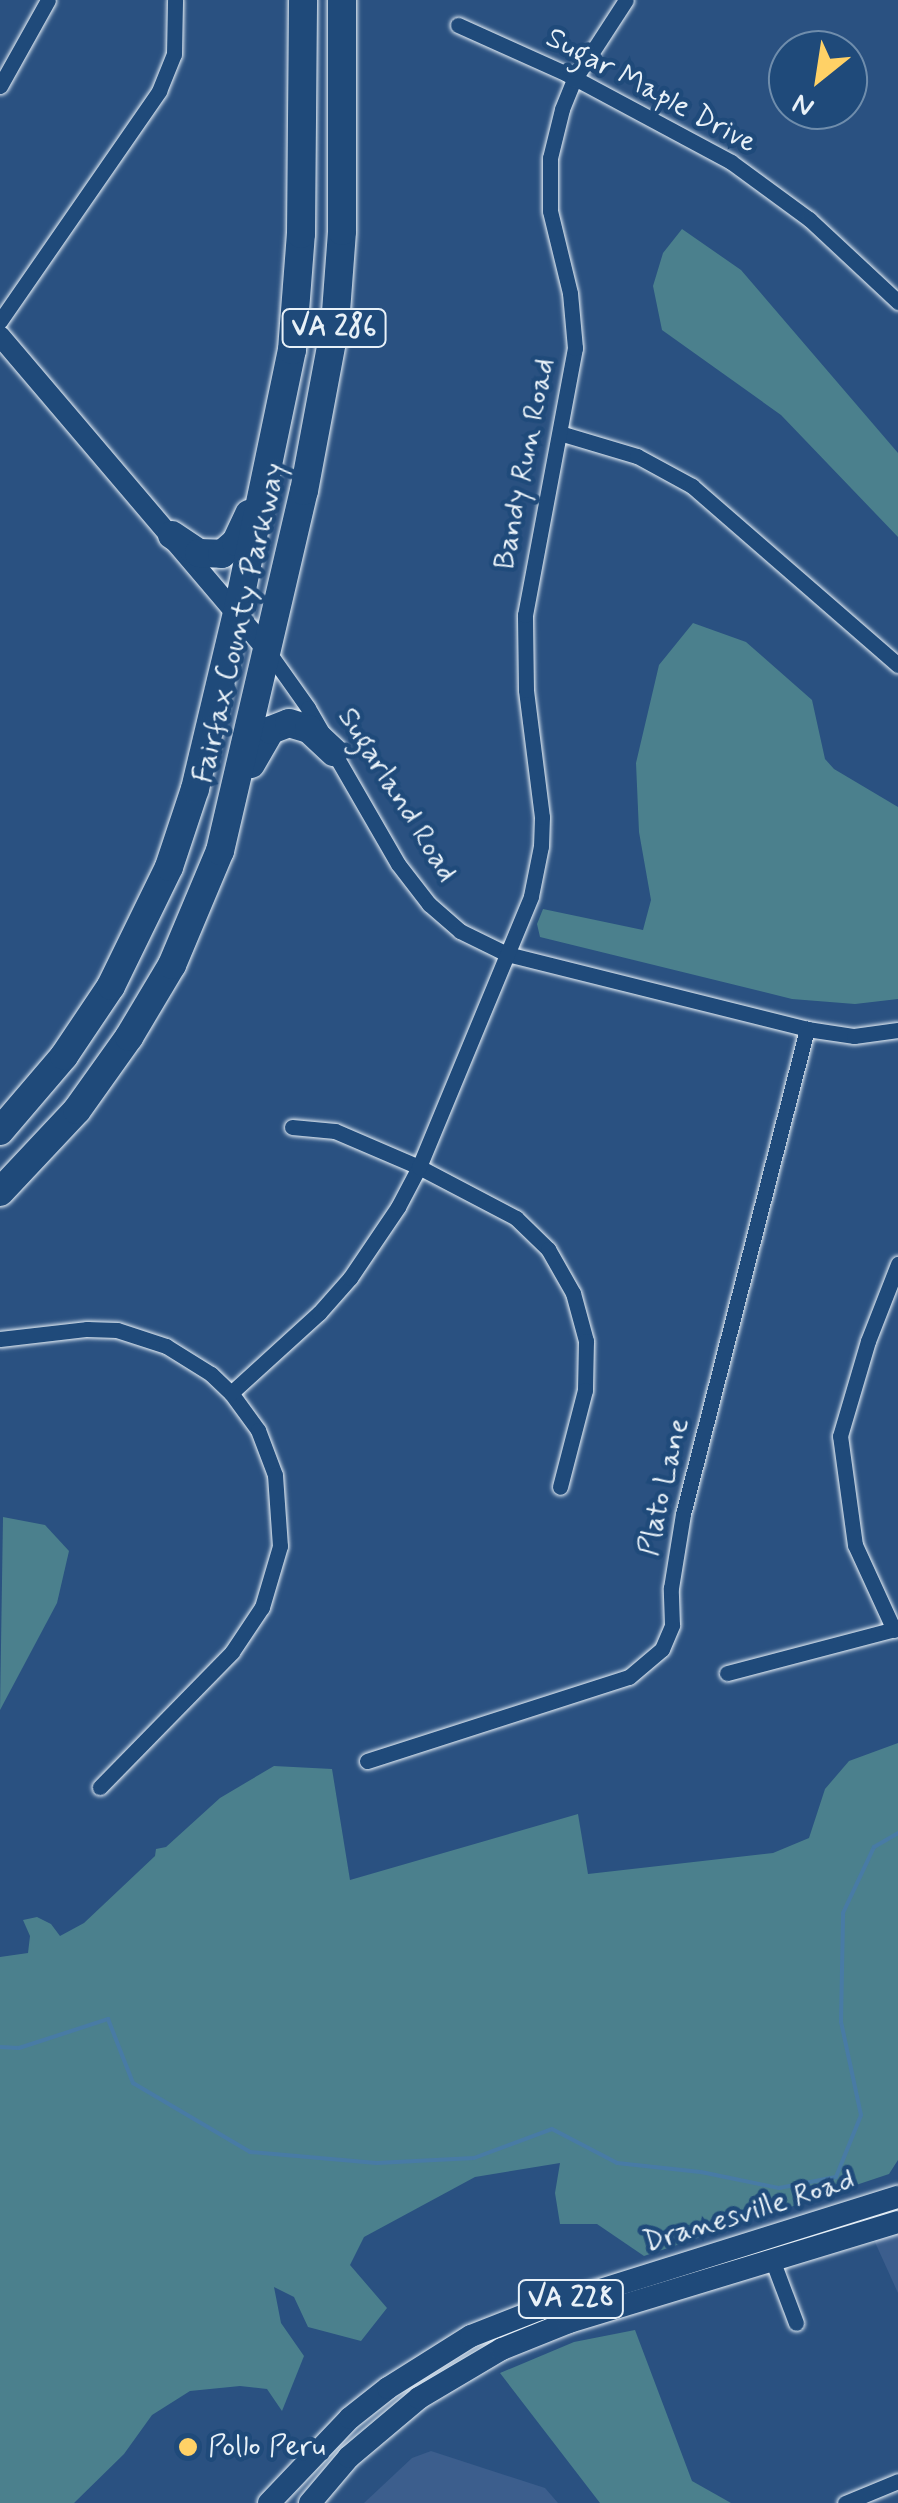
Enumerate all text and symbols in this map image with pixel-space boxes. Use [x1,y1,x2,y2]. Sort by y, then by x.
street label: Sugar Maple Drive [541,21,761,161]
north arrow [768,30,868,130]
text: N [786,84,821,125]
road number: VA 286 [282,305,386,351]
street label: Bandy Run Road [488,360,562,568]
street label: Fairfax County Parkway [187,466,293,780]
street label: Sugarland Road [329,701,465,889]
street label: Plato Lane [631,1416,697,1558]
street label: Dranesville Road [640,2163,858,2261]
road number: VA 228 [516,2276,626,2322]
place label: Pollo Peru [208,2429,321,2465]
marker: Pollo Peru [177,2436,199,2458]

